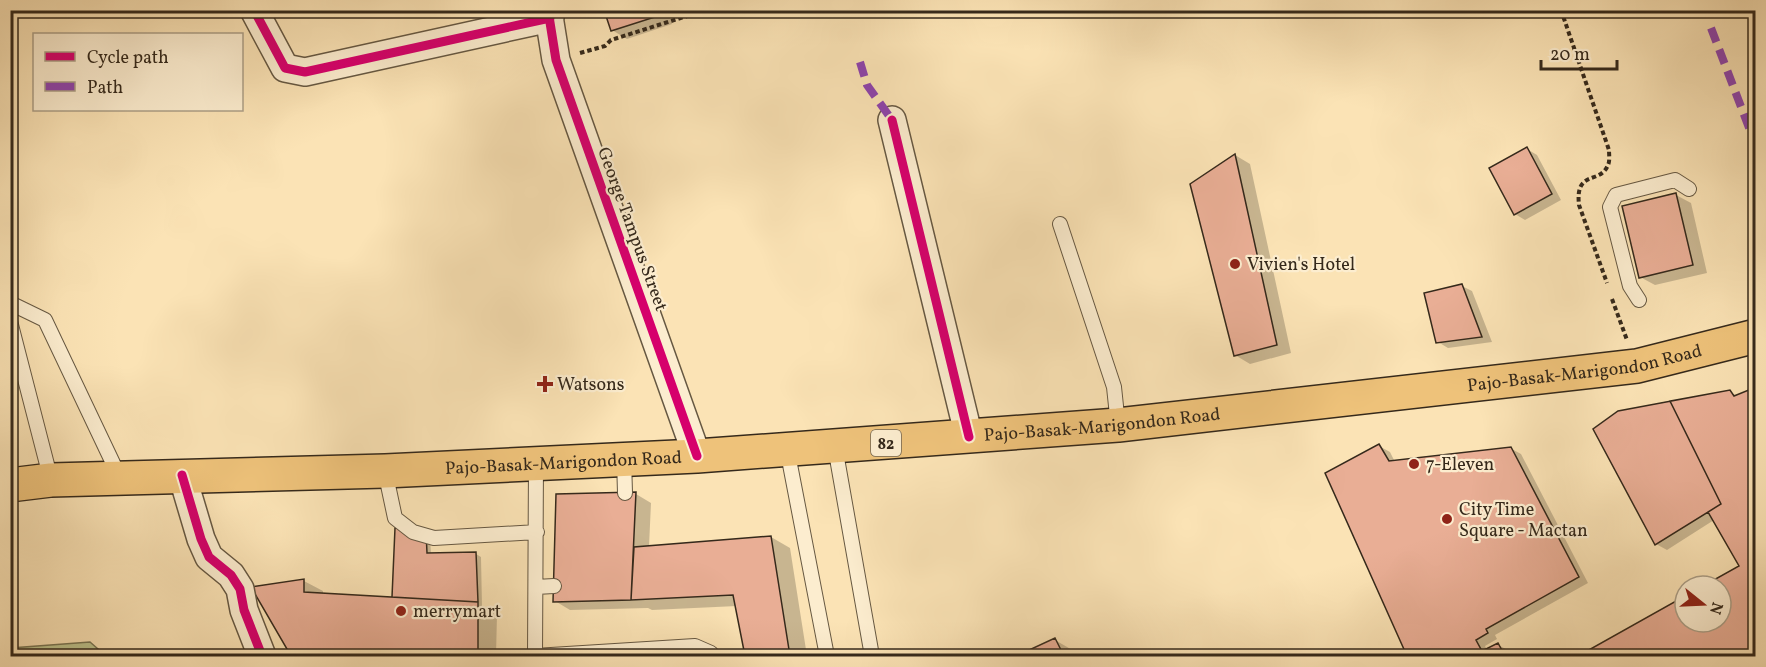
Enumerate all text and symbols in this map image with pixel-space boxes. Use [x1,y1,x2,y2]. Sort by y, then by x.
legend [33,33,243,111]
scale bar [1541,33,1618,71]
text: 20 m [1550,43,1590,68]
text: Cycle path [87,46,169,71]
text: Path [87,76,123,101]
street label: George Tampus Street [590,144,673,315]
place label: Vivien's Hotel [1247,253,1355,278]
marker: Vivien's Hotel [1228,257,1242,271]
street label: Pajo-Basak-Marigondon Road [1466,339,1705,399]
place label: Watsons [557,373,625,398]
marker: Watsons [538,377,552,391]
street label: Pajo-Basak-Marigondon Road [983,402,1222,449]
road number: 82 [871,430,901,456]
street label: Pajo-Basak-Marigondon Road [444,446,683,482]
place label: 7-Eleven [1426,453,1494,478]
marker: 7-Eleven [1407,457,1421,471]
place label: City Time Square - Mactan [1459,498,1588,544]
marker: City Time Square - Mactan [1440,512,1454,526]
north arrow [1673,574,1733,634]
text: N [1703,599,1728,617]
place label: merrymart [413,600,501,625]
marker: merrymart [394,604,408,618]

